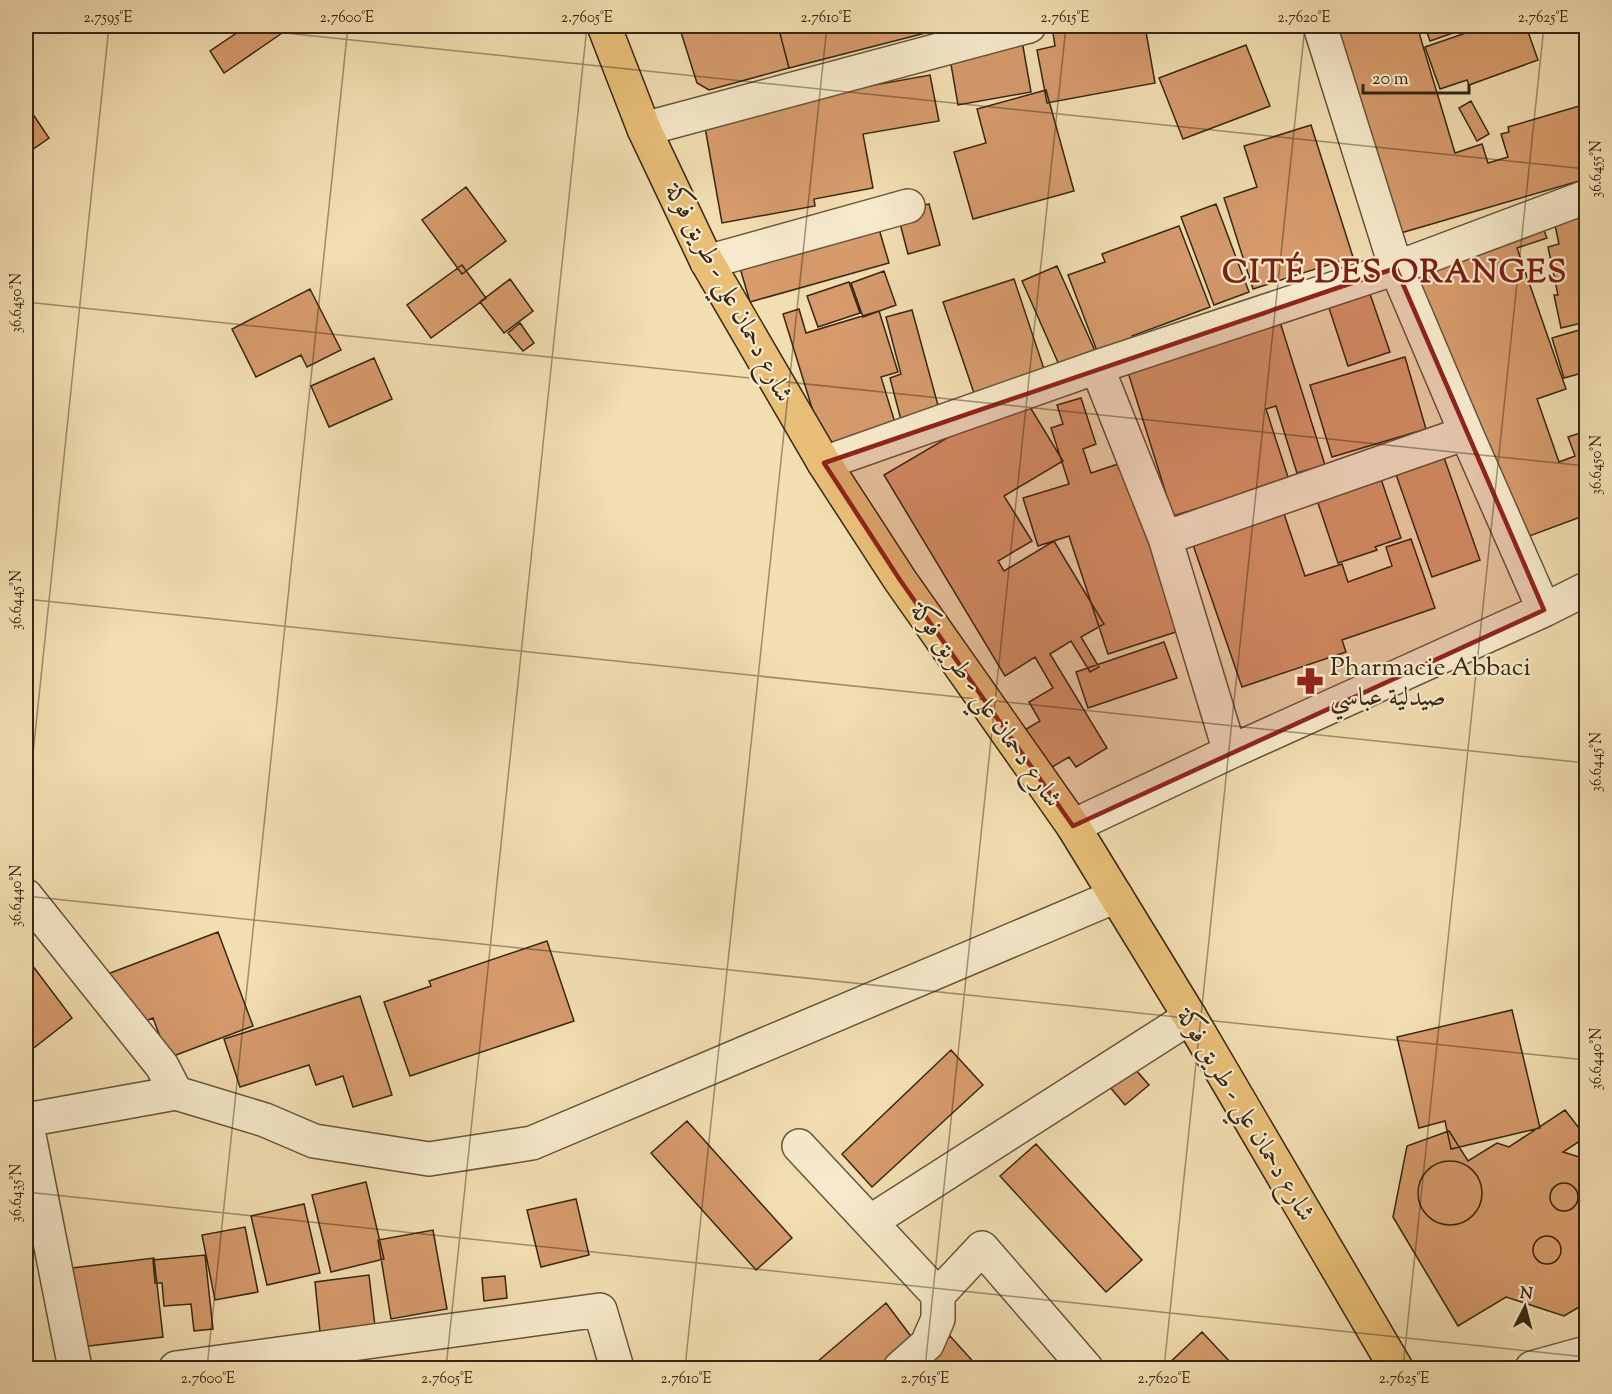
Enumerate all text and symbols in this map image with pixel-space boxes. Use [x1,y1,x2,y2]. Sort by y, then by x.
text: 2.7595°E [84,8,132,29]
text: 2.7600°E [320,8,374,29]
text: 2.7605°E [561,8,613,29]
text: 2.7610°E [800,8,852,29]
text: 2.7615°E [1041,8,1089,29]
text: 2.7620°E [1277,8,1331,29]
text: 2.7625°E [1518,8,1568,29]
scale bar [1363,57,1470,95]
text: 20 m [1372,67,1409,93]
text: 36.6455°N [1587,140,1608,198]
street label: شارع دحمان علي - طريق فوكة [650,175,801,411]
district label: CITÉ DES ORANGES [1222,251,1568,297]
text: 36.6450°N [7,273,28,333]
text: 36.6450°N [1587,435,1608,495]
text: 36.6445°N [7,570,28,630]
street label: شارع دحمان علي - طريق فوكة [896,593,1070,818]
place label: Pharmacie Abbaci صيدلية عباسي [1330,650,1531,720]
pharmacy icon: Pharmacie Abbaci صيدلية عباسي [1295,666,1325,696]
text: 36.6445°N [1587,732,1608,792]
text: 36.6440°N [7,865,28,927]
street label: شارع دحمان علي - طريق فوكة [1162,1000,1323,1231]
text: 36.6440°N [1587,1028,1608,1090]
text: 36.6435°N [7,1164,28,1222]
north arrow [1495,1277,1555,1337]
text: N [1519,1282,1534,1307]
text: 2.7600°E [181,1369,235,1390]
text: 2.7605°E [421,1369,473,1390]
text: 2.7610°E [660,1369,712,1390]
text: 2.7615°E [901,1369,949,1390]
text: 2.7620°E [1137,1369,1191,1390]
text: 2.7625°E [1379,1369,1429,1390]

